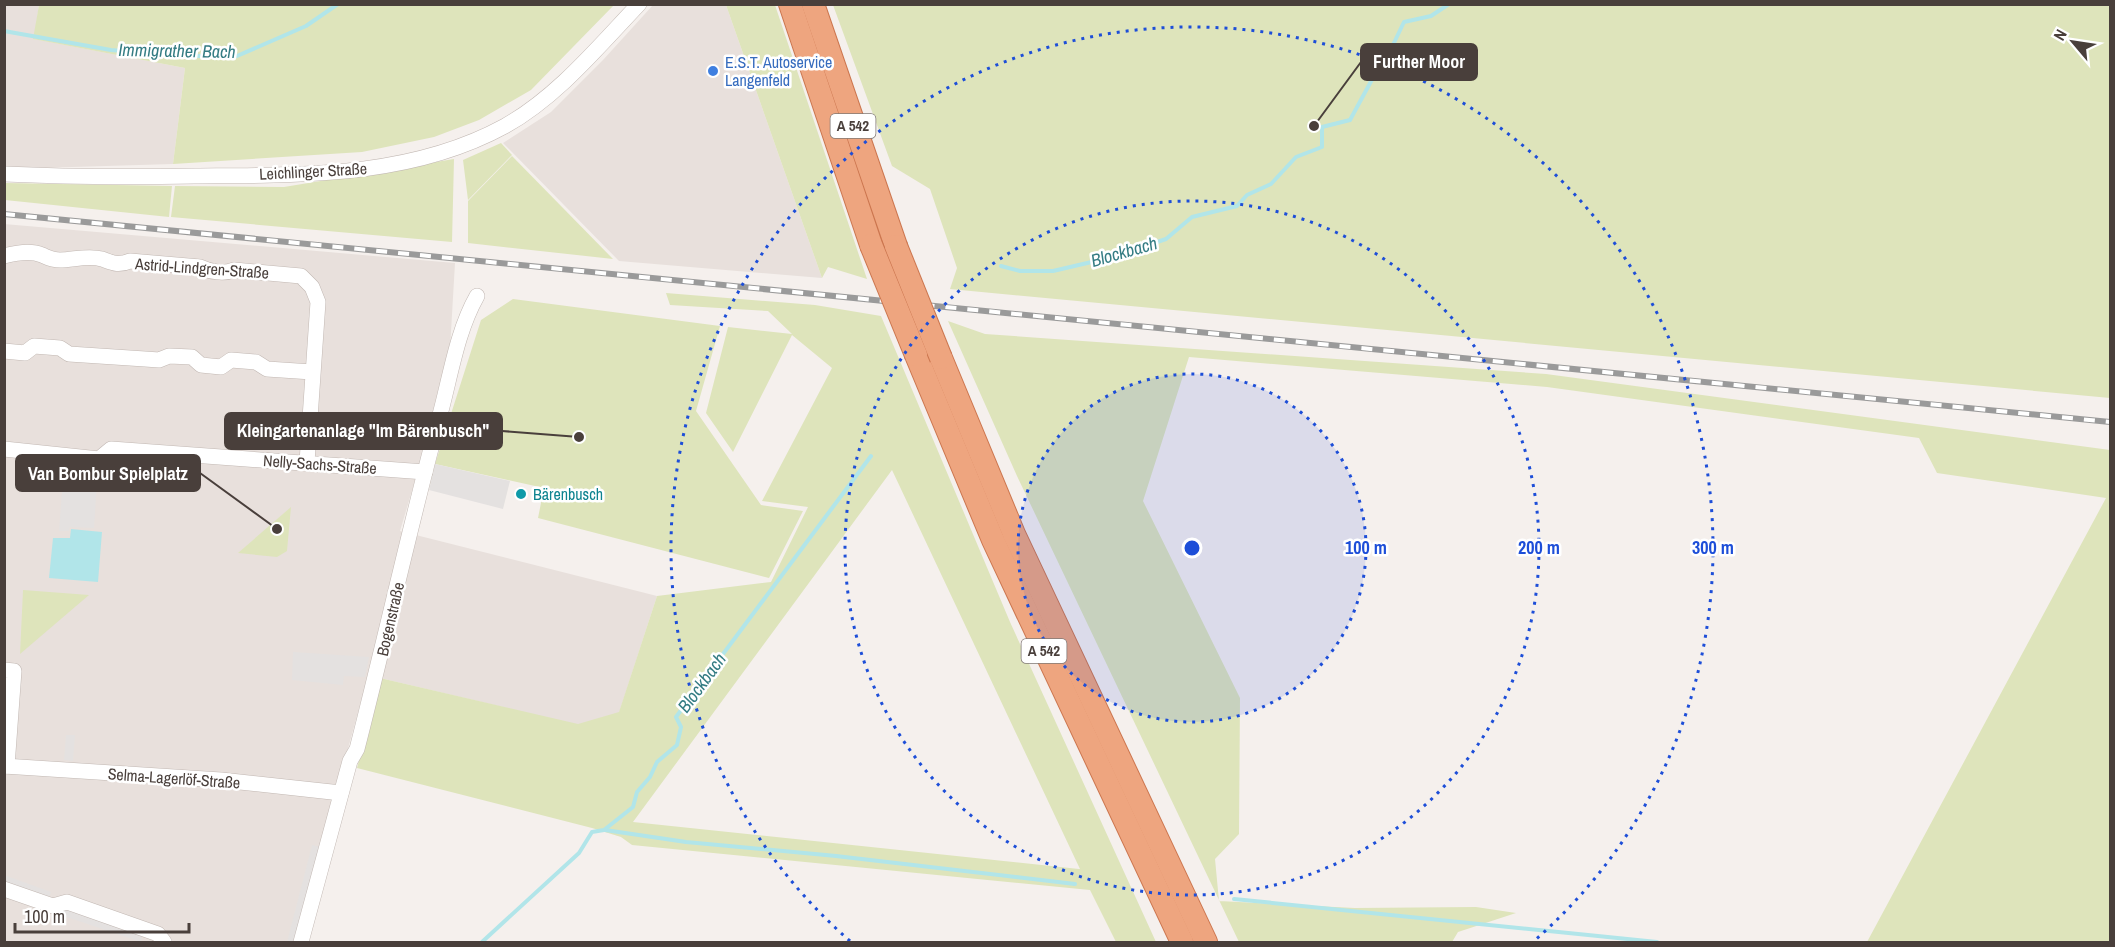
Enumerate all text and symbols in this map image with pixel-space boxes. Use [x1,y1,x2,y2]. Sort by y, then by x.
north arrow [2043,12,2103,72]
text: N [2048,25,2072,44]
water label: Immigrather Bach [118,37,236,64]
callout: Further Moor [1361,44,1477,80]
text: Further Moor [1373,49,1465,74]
place label: E.S.T. Autoservice Langenfeld [725,51,832,91]
marker: E.S.T. Autoservice Langenfeld [706,64,720,78]
road number: A 542 [830,114,876,138]
street label: Leichlinger Straße [259,157,367,185]
water label: Blockbach [1088,230,1160,273]
street label: Astrid-Lindgren-Straße [133,252,270,284]
callout: Kleingartenanlage "Im Bärenbusch" [225,413,502,449]
text: Kleingartenanlage "Im Bärenbusch" [237,418,489,443]
street label: Nelly-Sachs-Straße [263,449,377,479]
callout: Van Bombur Spielplatz [16,455,200,491]
text: Van Bombur Spielplatz [28,461,189,486]
place label: Bärenbusch [533,483,603,505]
marker: Bärenbusch [514,487,528,501]
text: 100 m [1345,535,1387,560]
text: 200 m [1518,535,1560,560]
text: 300 m [1692,535,1734,560]
centre of rings [1182,538,1202,558]
street label: Bogenstraße [371,580,409,658]
road number: A 542 [1022,639,1066,663]
water label: Blockbach [671,648,732,718]
street label: Selma-Lagerlöf-Straße [107,762,241,794]
scale bar [15,896,189,934]
text: 100 m [24,904,65,929]

